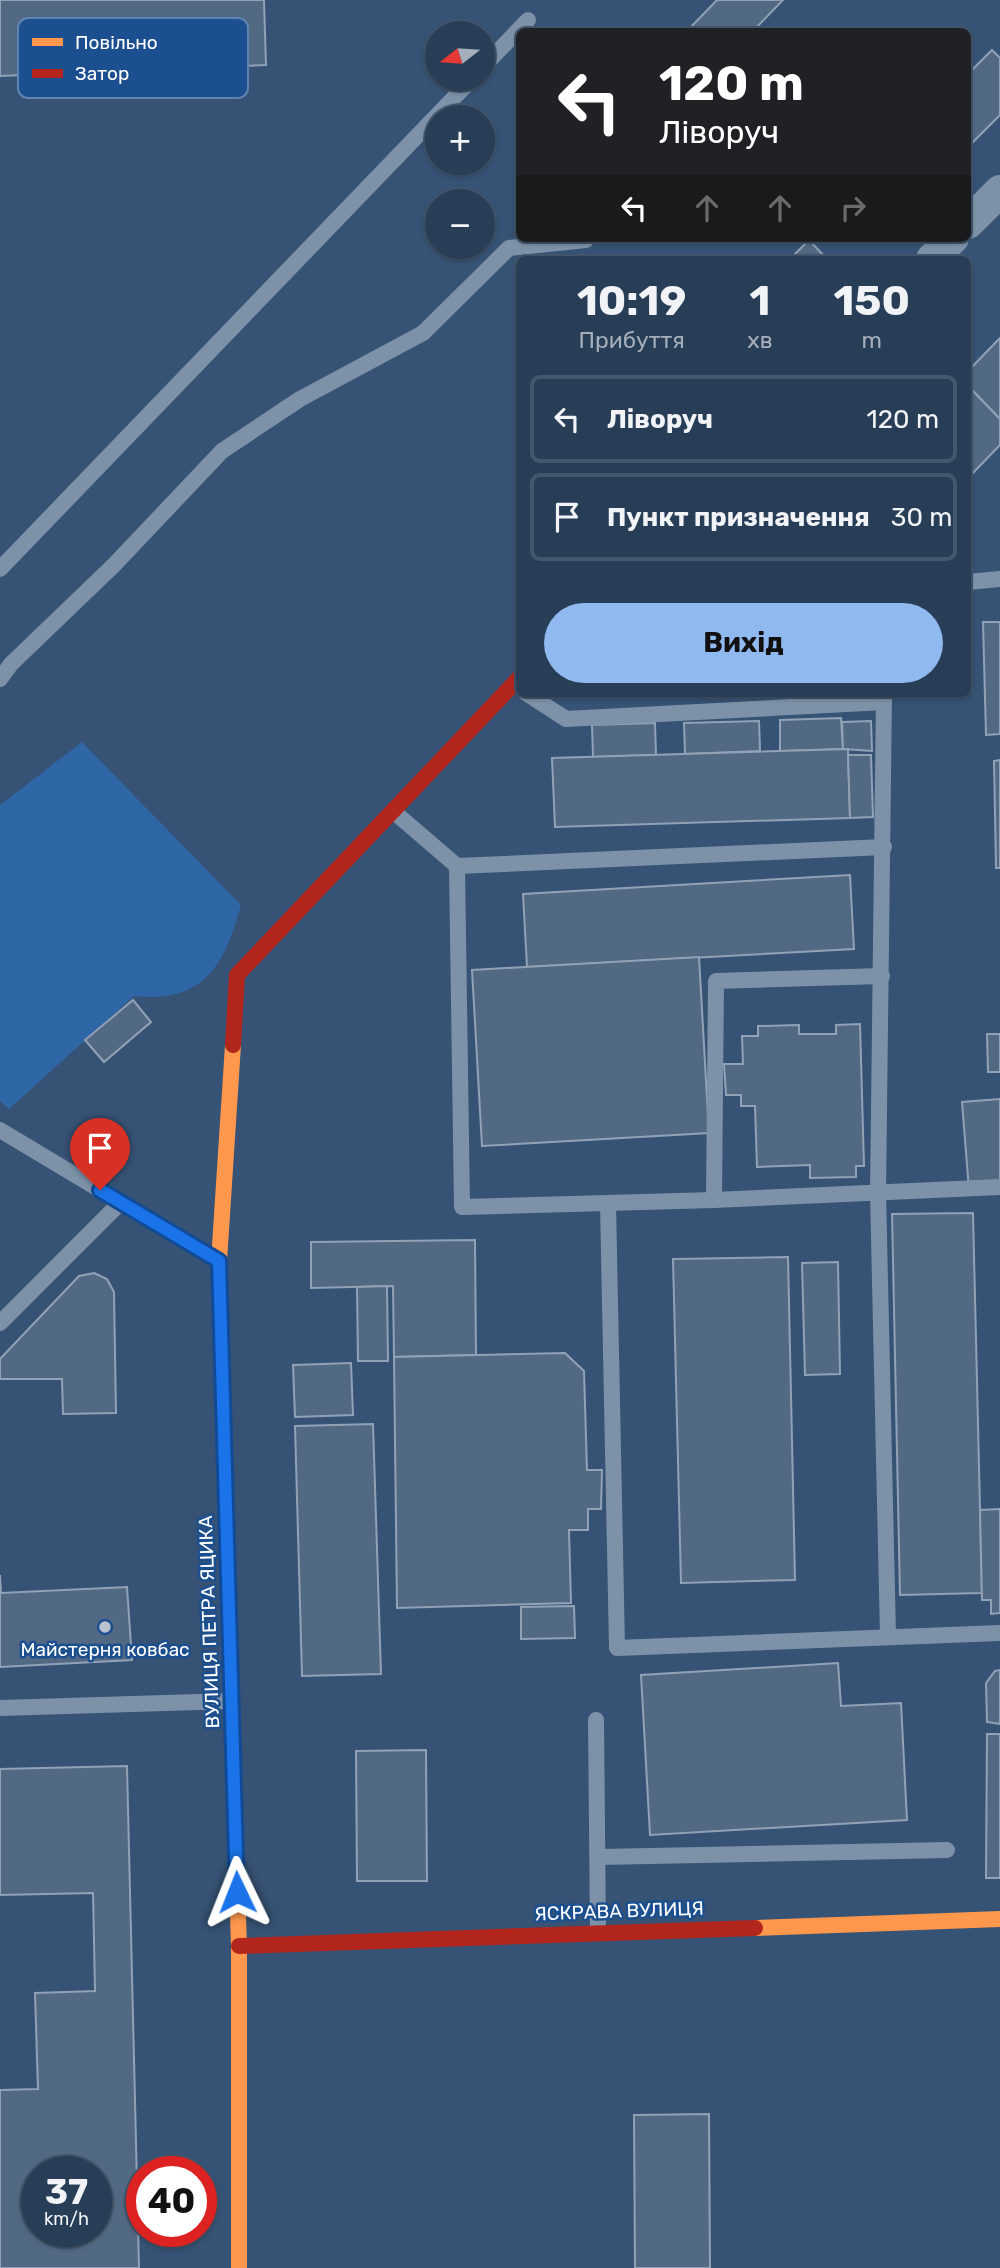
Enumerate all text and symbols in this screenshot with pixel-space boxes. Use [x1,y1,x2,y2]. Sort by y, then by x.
legend [18,18,248,98]
north arrow [425,21,495,91]
map controls [425,21,495,259]
text: Повільно [75,31,158,54]
text: 120 m [659,54,804,112]
icon: left [544,56,635,147]
text: Затор [75,62,129,85]
button: + [425,105,495,175]
text: Ліворуч [659,113,779,151]
button: − [425,189,495,259]
icon: left [615,189,653,227]
icon: ahead [688,189,726,227]
icon: ahead [761,189,799,227]
icon: right [834,189,872,227]
text: 10:19 [577,276,686,326]
text: 1 [750,276,770,326]
text: 150 [833,276,910,326]
text: Прибуття [579,326,685,354]
text: хв [747,326,773,354]
text: m [862,326,882,354]
icon: left [548,400,586,438]
text: Ліворуч [607,404,713,435]
text: 120 m [867,404,939,435]
icon: arrive [548,498,586,536]
text: Пункт призначення [607,502,870,533]
text: 30 m [891,502,952,533]
button: Вихід [544,603,943,683]
pin [70,1118,130,1190]
icon: arrive [81,1129,119,1167]
street label: ВУЛИЦЯ ПЕТРА ЯЦИКА [194,1515,224,1729]
marker: Майстерня ковбас [97,1619,113,1635]
place label: Майстерня ковбас [20,1638,190,1661]
position arrow [200,1855,274,1929]
street label: ЯСКРАВА ВУЛИЦЯ [534,1897,704,1925]
speed limit sign: 40 [126,2156,217,2247]
text: 37 [45,2171,88,2213]
text: km/h [44,2208,89,2230]

